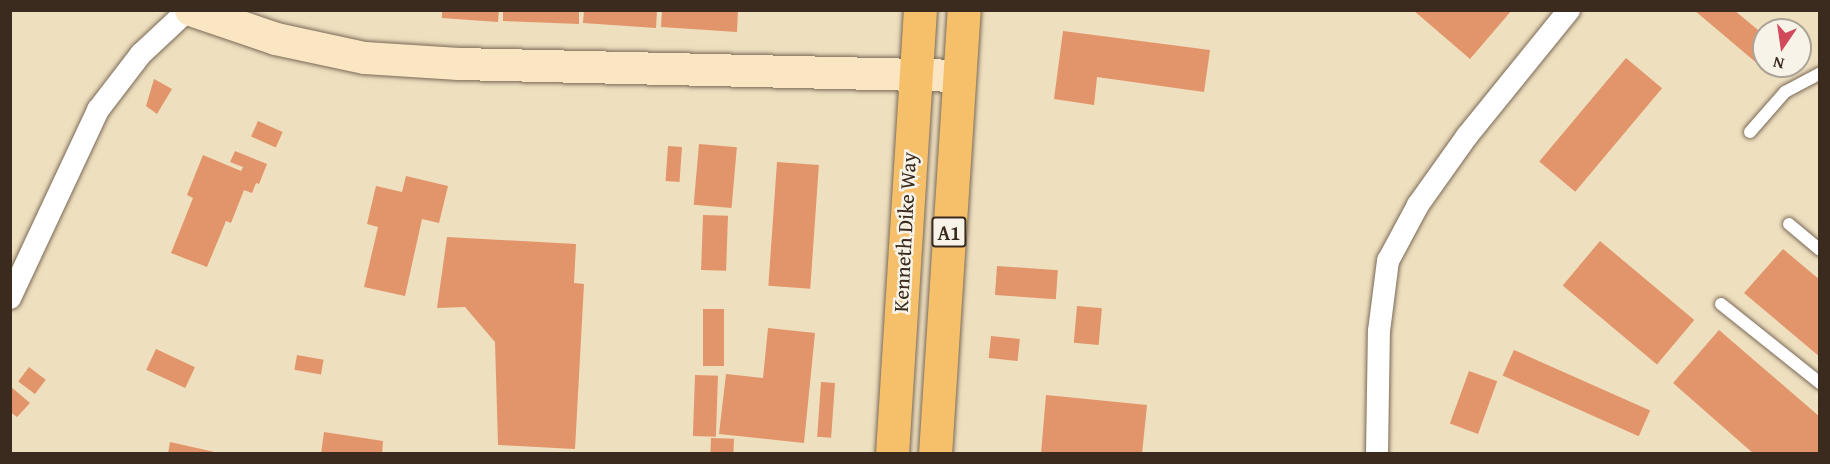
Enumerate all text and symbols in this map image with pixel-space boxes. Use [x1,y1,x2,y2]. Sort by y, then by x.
north arrow [1752,18,1812,78]
text: N [1770,51,1786,76]
street label: Kenneth Dike Way [888,151,922,313]
road number: A1 [931,215,967,249]

